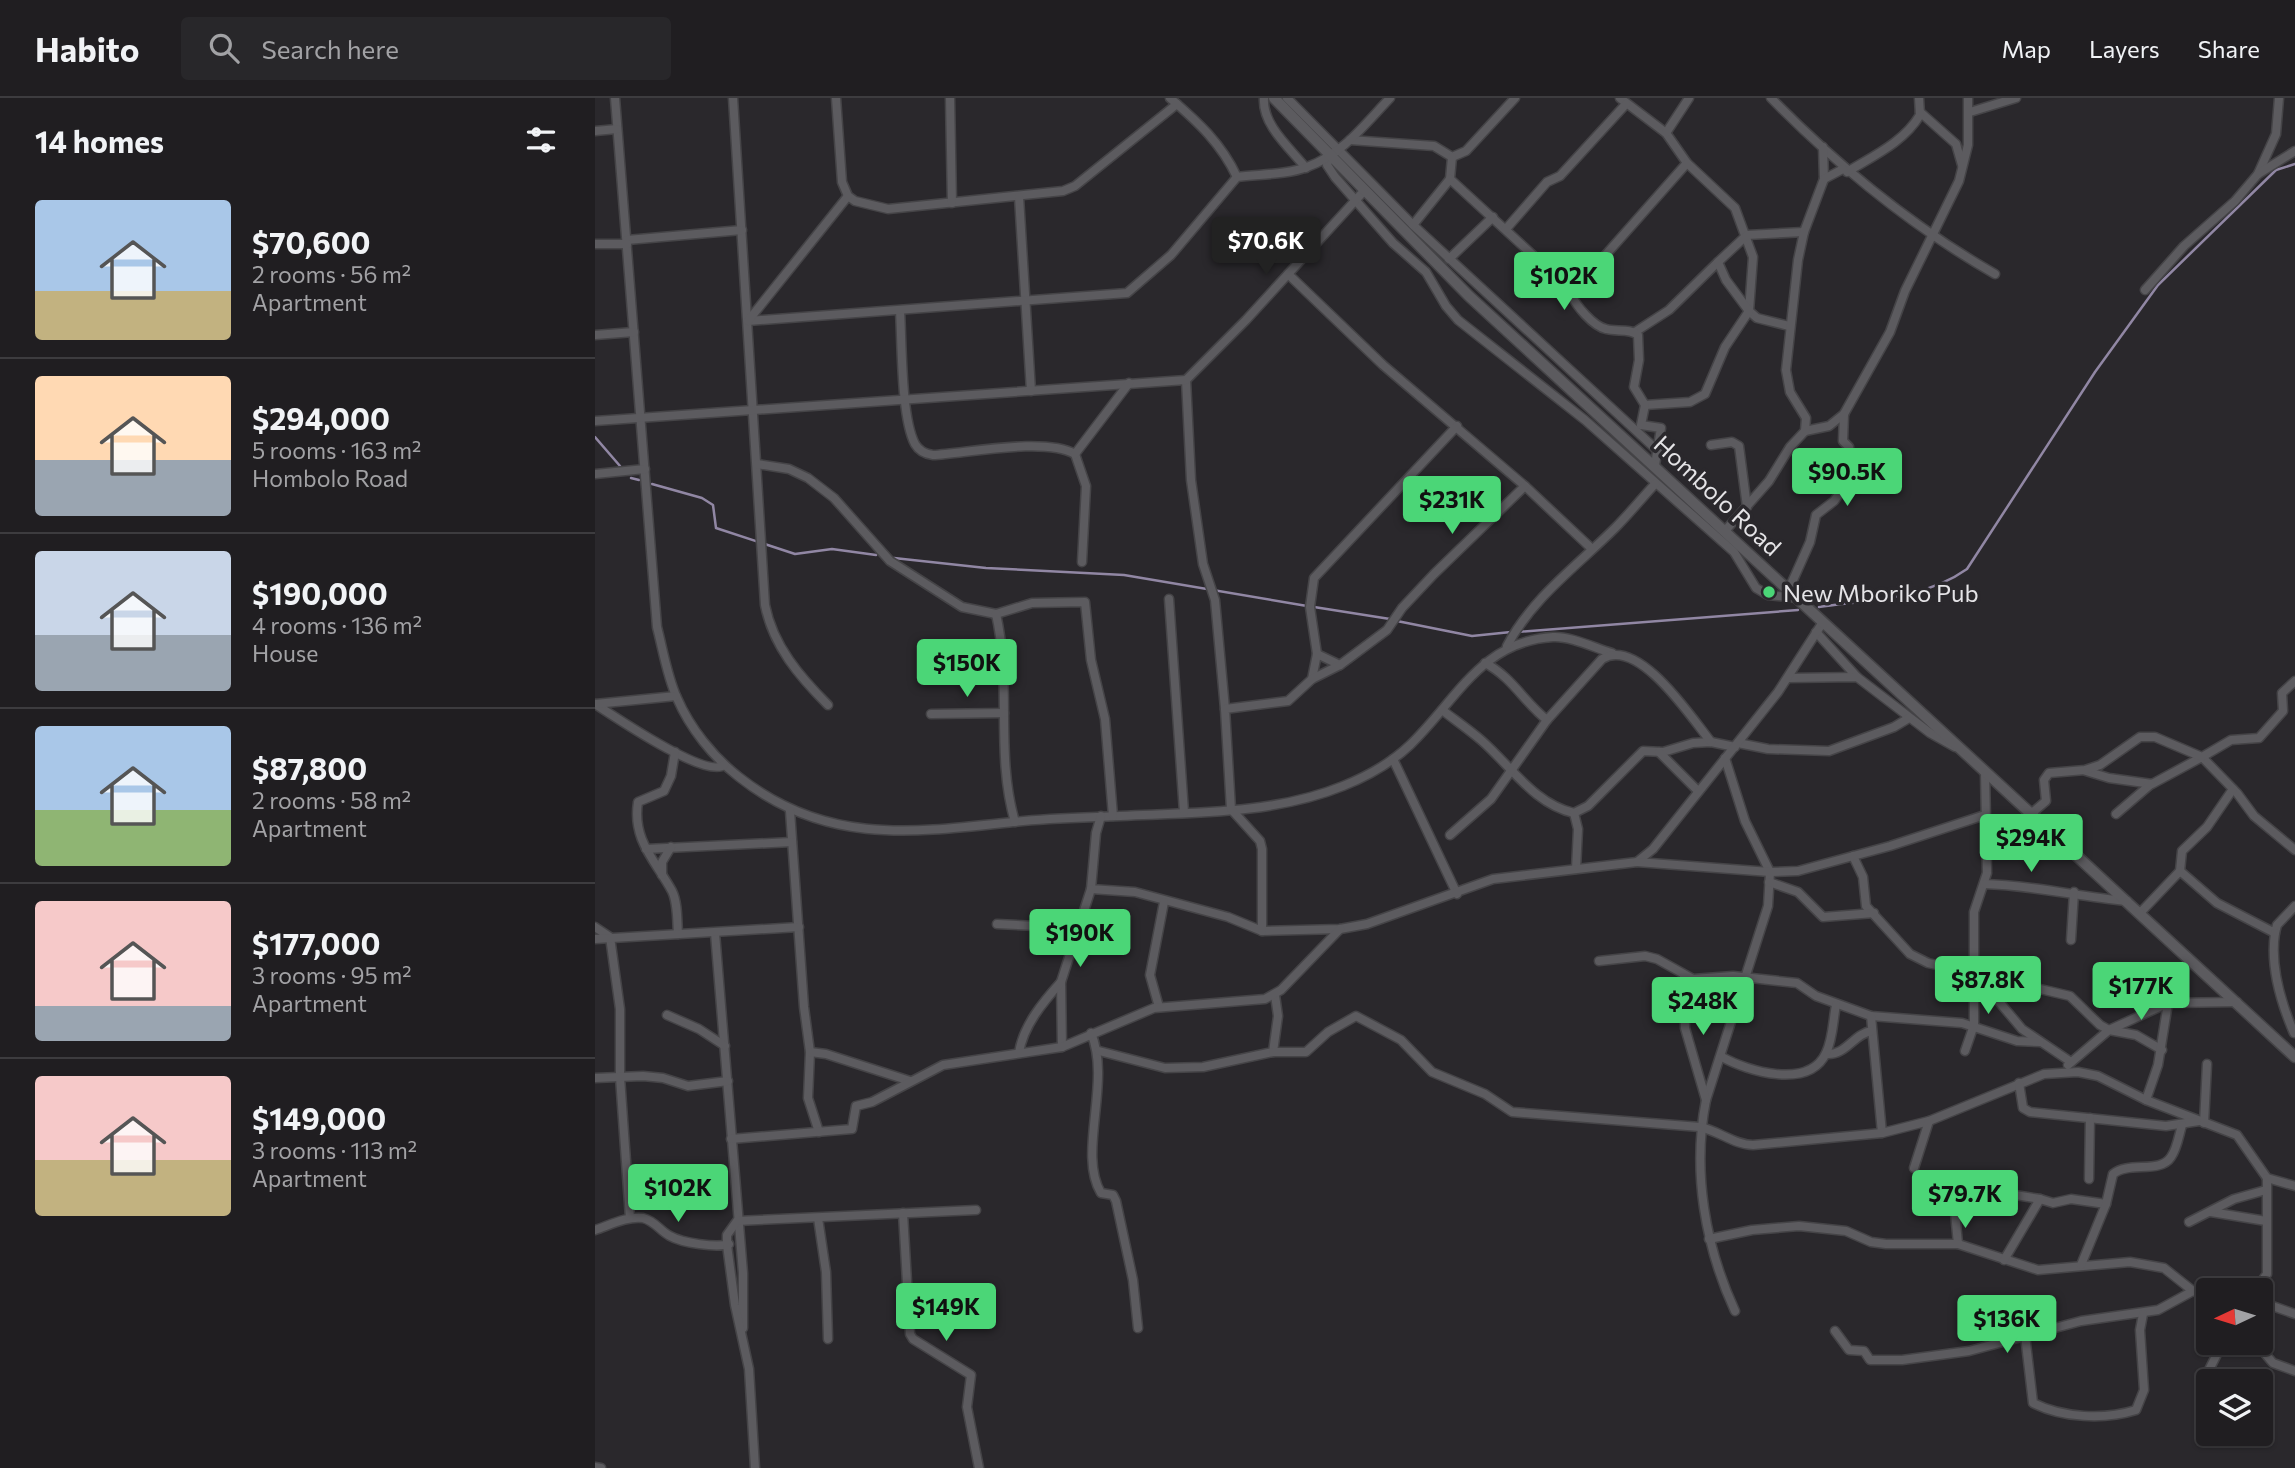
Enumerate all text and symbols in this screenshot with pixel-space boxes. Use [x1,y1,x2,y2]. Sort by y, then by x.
search box [181,17,671,80]
text: Habito [35,28,139,69]
icon: search [205,29,243,67]
text: Search here [261,33,399,64]
text: Map [2002,34,2051,63]
text: Layers [2089,34,2160,63]
text: Share [2198,34,2260,63]
icon: filters [522,121,560,159]
text: 14 homes [35,122,164,159]
pin: $70.6K [1209,218,1323,277]
text: $70,600 [252,223,371,260]
text: $70.6K [1228,226,1304,254]
icon: home [91,228,175,312]
pin: $102K [1515,252,1613,312]
text: 2 rooms · 56 m² [252,260,411,288]
text: $102K [1530,261,1598,289]
text: Apartment [252,288,367,316]
text: $294,000 [252,399,390,436]
icon: home [91,404,175,488]
street label: Hombolo Road [1649,429,1787,561]
text: 5 rooms · 163 m² [252,436,421,464]
pin: $90.5K [1790,448,1904,508]
text: $90.5K [1808,457,1886,485]
text: Hombolo Road [252,464,408,492]
pin: $231K [1403,476,1501,536]
text: $231K [1419,485,1485,513]
text: $190,000 [252,574,388,611]
place label: New Mboriko Pub [1783,578,1979,607]
icon: home [91,579,175,663]
marker: New Mboriko Pub [1761,584,1777,600]
text: 4 rooms · 136 m² [252,611,422,639]
text: House [252,639,318,667]
pin: $150K [918,640,1016,699]
text: $150K [933,648,1001,676]
text: $87,800 [252,749,367,786]
icon: home [91,754,175,838]
text: 2 rooms · 58 m² [252,786,411,814]
text: Apartment [252,814,367,842]
pin: $294K [1982,814,2080,874]
text: $294K [1996,823,2066,851]
pin: $190K [1031,910,1129,969]
text: $190K [1045,918,1115,946]
text: $177,000 [252,924,380,961]
icon: home [91,929,175,1013]
pin: $87.8K [1931,956,2045,1016]
text: 3 rooms · 95 m² [252,961,411,989]
pin: $177K [2092,962,2190,1022]
text: $87.8K [1951,965,2025,993]
text: $177K [2109,971,2173,999]
pin: $248K [1654,978,1752,1037]
text: $248K [1668,986,1738,1014]
text: Apartment [252,989,367,1017]
text: $149,000 [252,1099,386,1136]
icon: home [91,1104,175,1188]
text: 3 rooms · 113 m² [252,1136,417,1164]
text: Apartment [252,1164,367,1192]
pin: $102K [629,1164,727,1224]
pin: $79.7K [1908,1170,2022,1230]
text: $102K [644,1173,712,1201]
text: $79.7K [1928,1179,2002,1207]
north arrow [2196,1278,2273,1354]
map controls [2196,1278,2273,1446]
pin: $149K [897,1284,995,1343]
text: $149K [912,1292,980,1320]
pin: $136K [1958,1296,2056,1355]
text: $136K [1973,1304,2041,1332]
button: layers [2196,1369,2273,1446]

